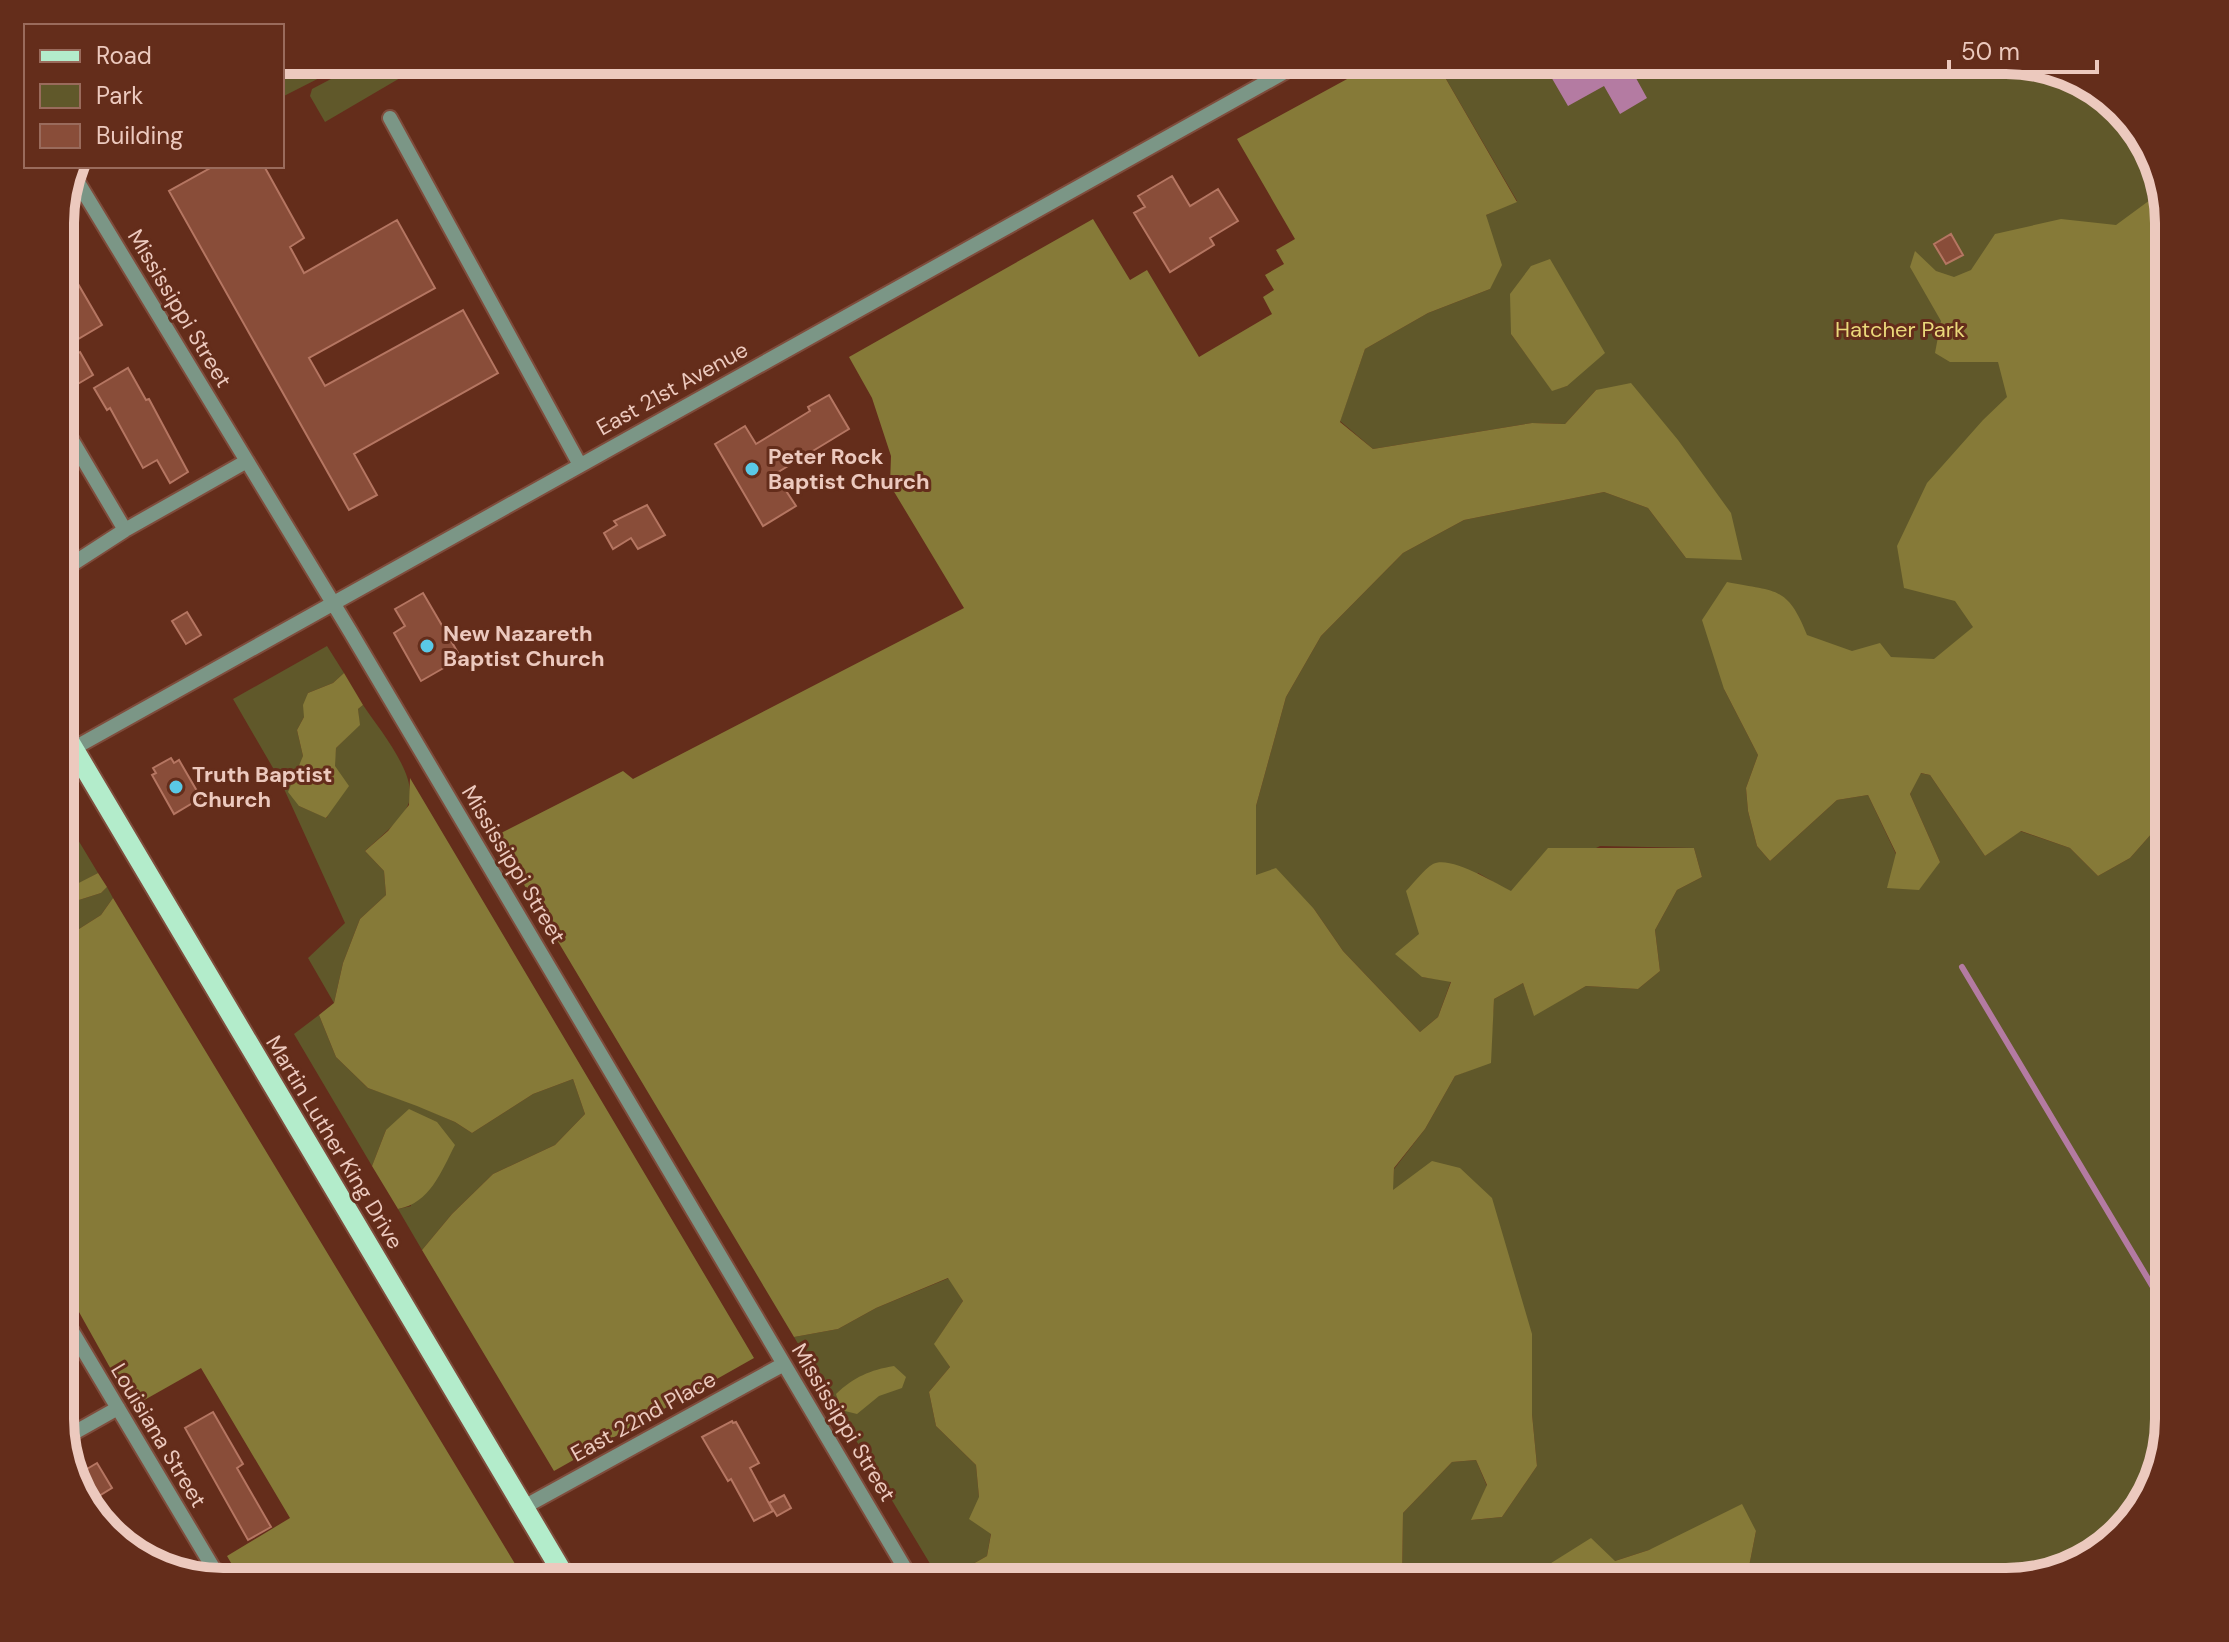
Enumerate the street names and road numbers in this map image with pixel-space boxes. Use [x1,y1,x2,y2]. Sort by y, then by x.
street label: Mississippi Street [121,224,238,393]
street label: East 21st Avenue [591,335,753,442]
street label: Mississippi Street [455,780,572,949]
street label: Martin Luther King Drive [259,1030,410,1254]
street label: Mississippi Street [785,1338,902,1507]
street label: Louisiana Street [104,1358,213,1513]
street label: East 22nd Place [565,1365,721,1468]

